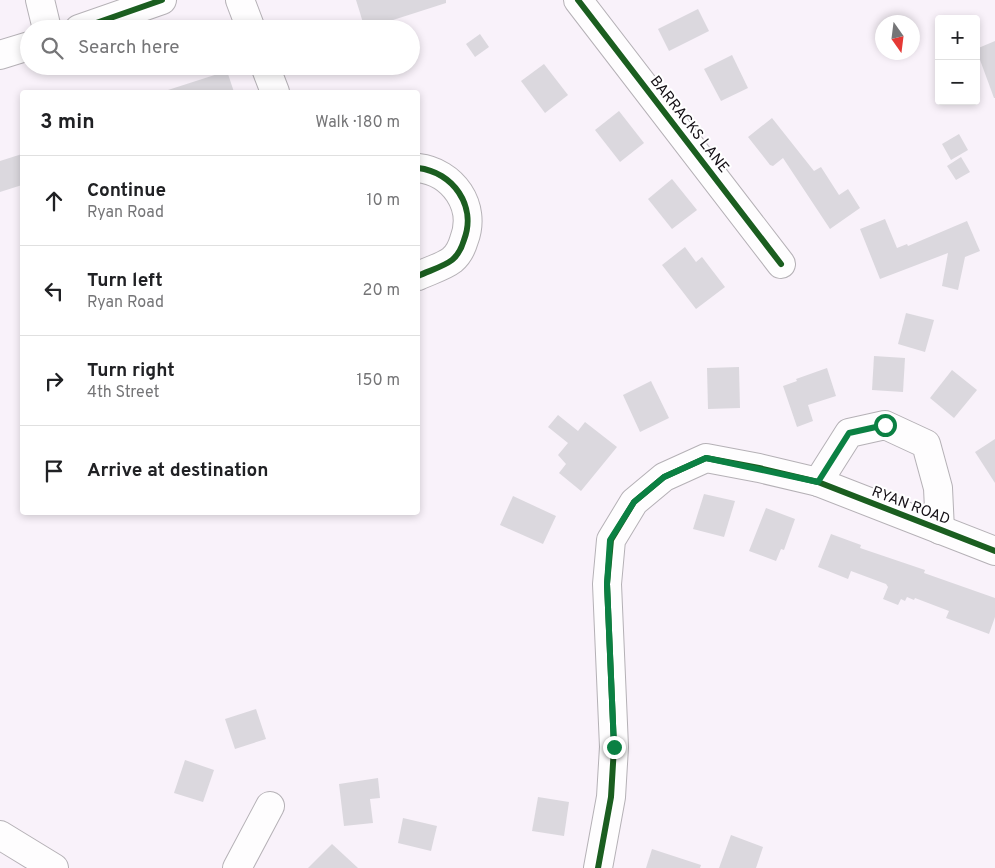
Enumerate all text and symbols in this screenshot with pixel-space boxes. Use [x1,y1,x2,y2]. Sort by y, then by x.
north arrow [875,15,920,60]
map controls [935,15,980,105]
button: + [935,15,980,60]
search box [20,20,420,75]
icon: search [38,34,66,62]
text: Search here [78,36,180,60]
button: − [935,60,980,105]
street label: BARRACKS LANE [645,73,733,177]
text: 3 min [40,109,95,136]
text: Walk · 180 m [315,113,400,133]
text: Continue [87,179,166,203]
icon: ahead [40,187,68,215]
text: 10 m [366,191,400,211]
text: Ryan Road [87,203,164,223]
text: Turn left [87,269,163,293]
icon: left [40,277,68,305]
text: 20 m [363,281,400,301]
text: Ryan Road [87,293,164,313]
text: Turn right [87,359,175,383]
icon: right [40,367,68,395]
text: 150 m [357,371,400,391]
text: 4th Street [87,383,159,403]
route start [874,414,897,437]
icon: arrive [40,457,68,485]
text: Arrive at destination [87,459,268,483]
street label: RYAN ROAD [869,483,952,530]
route end [603,736,626,759]

